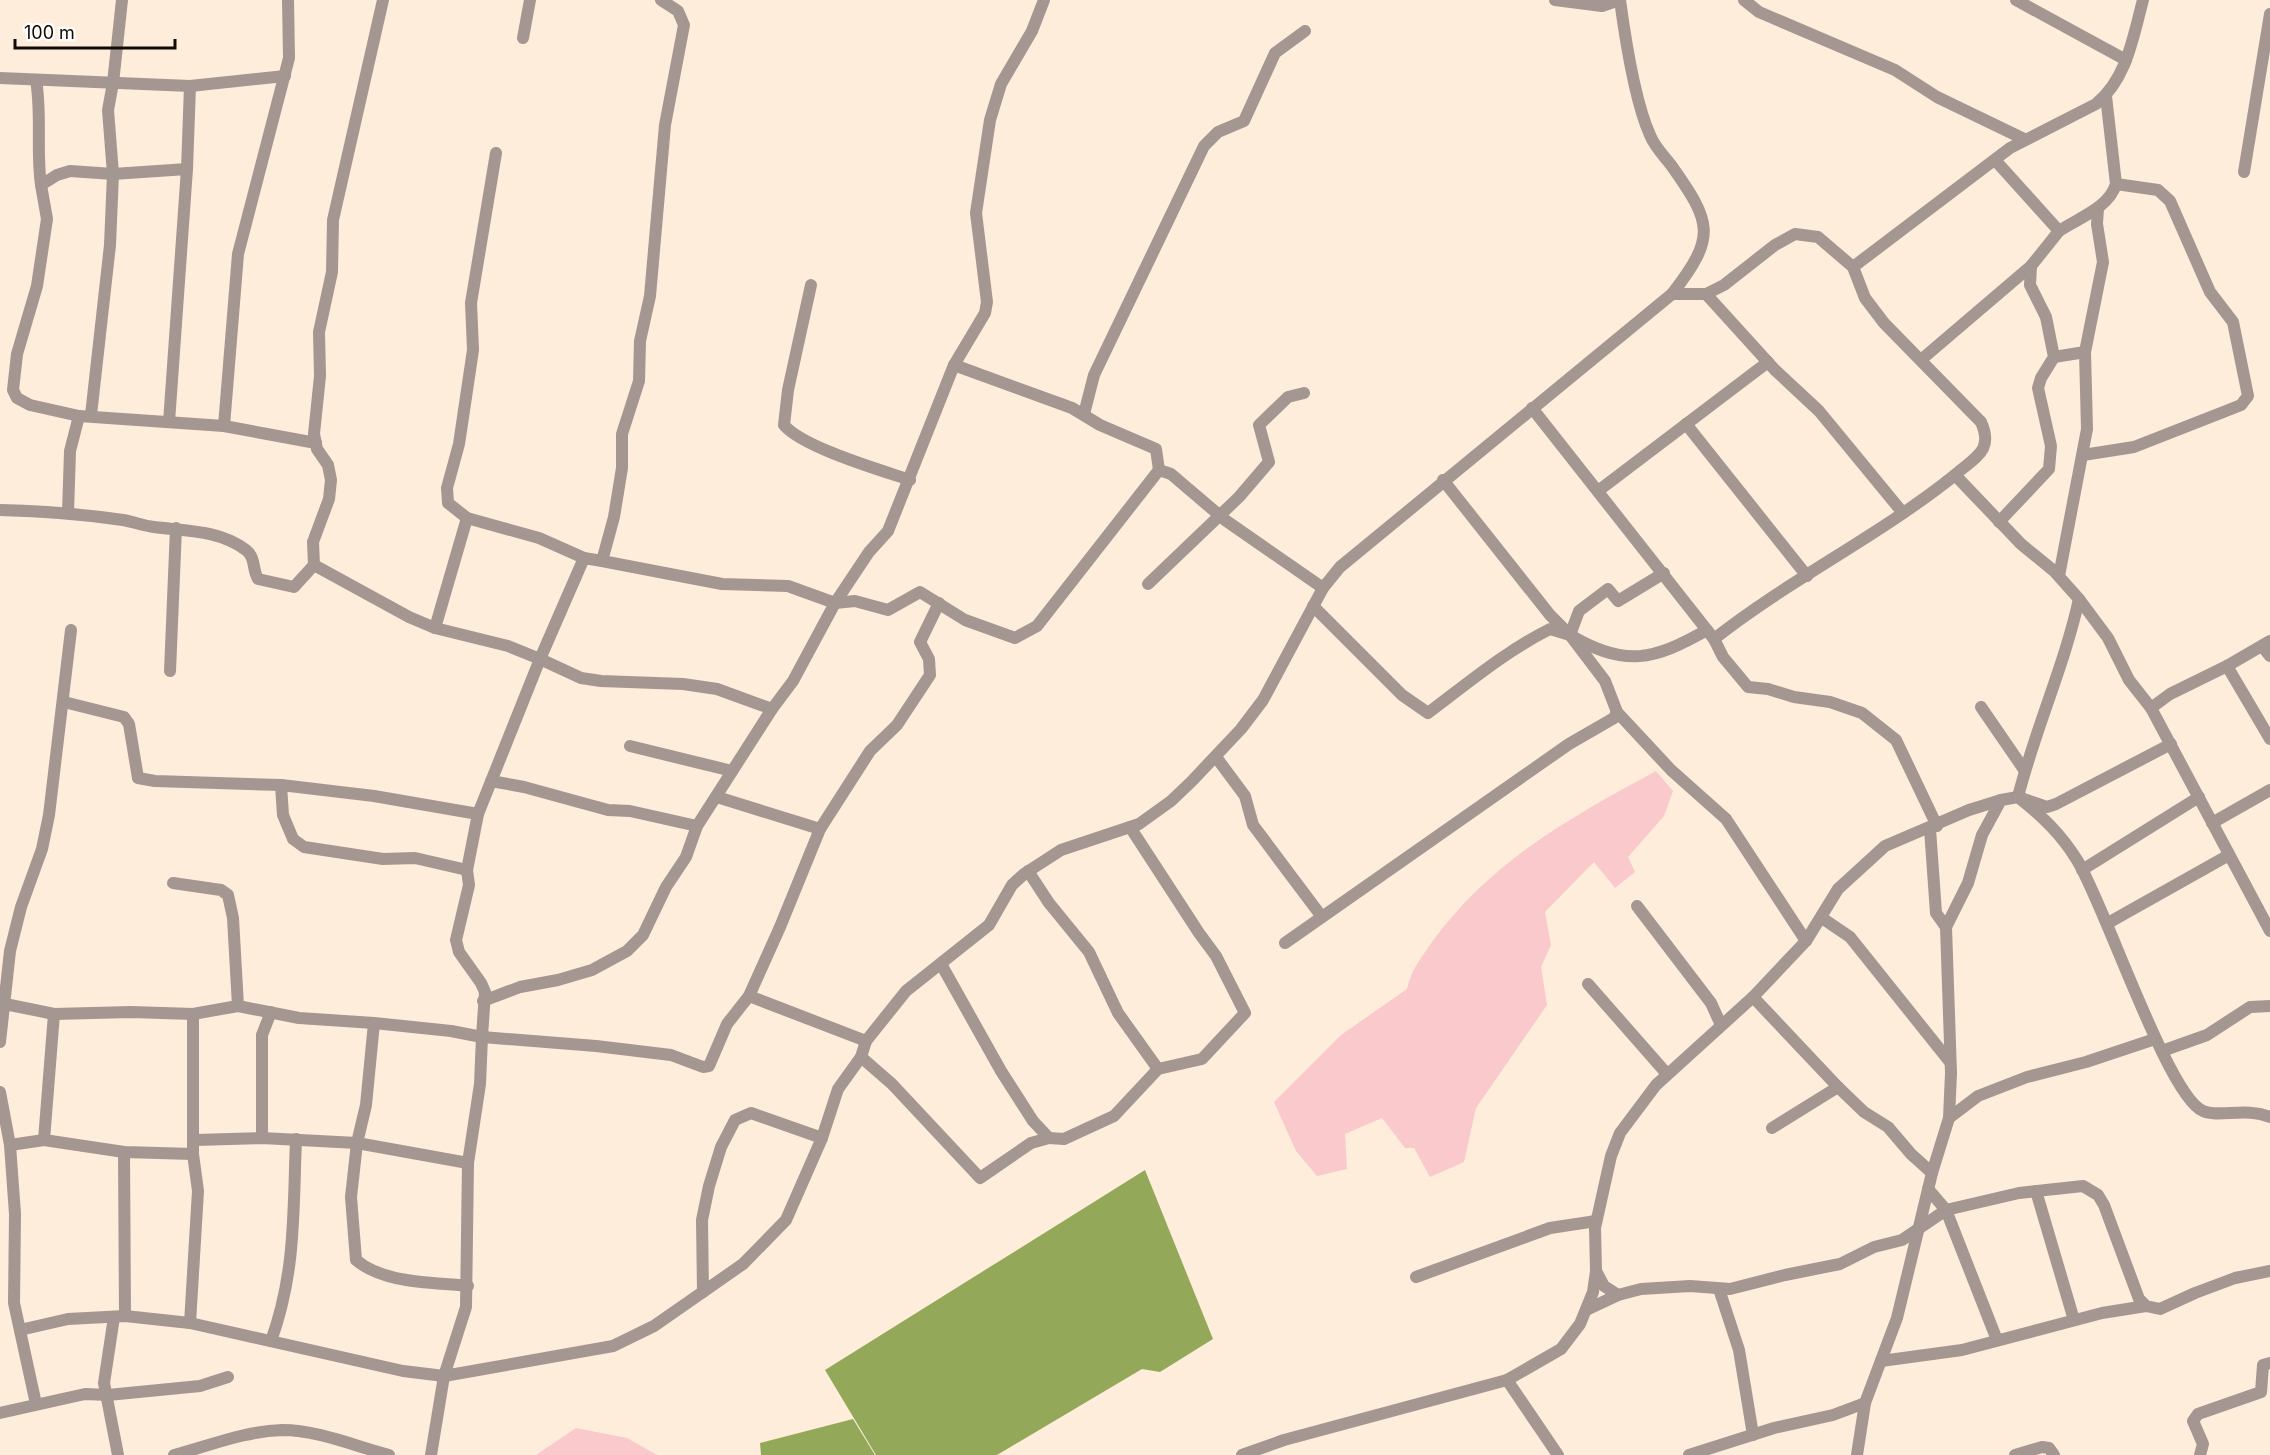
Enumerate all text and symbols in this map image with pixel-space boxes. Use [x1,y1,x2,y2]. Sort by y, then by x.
scale bar [15,12,176,50]
text: 100 m [24,22,75,43]

